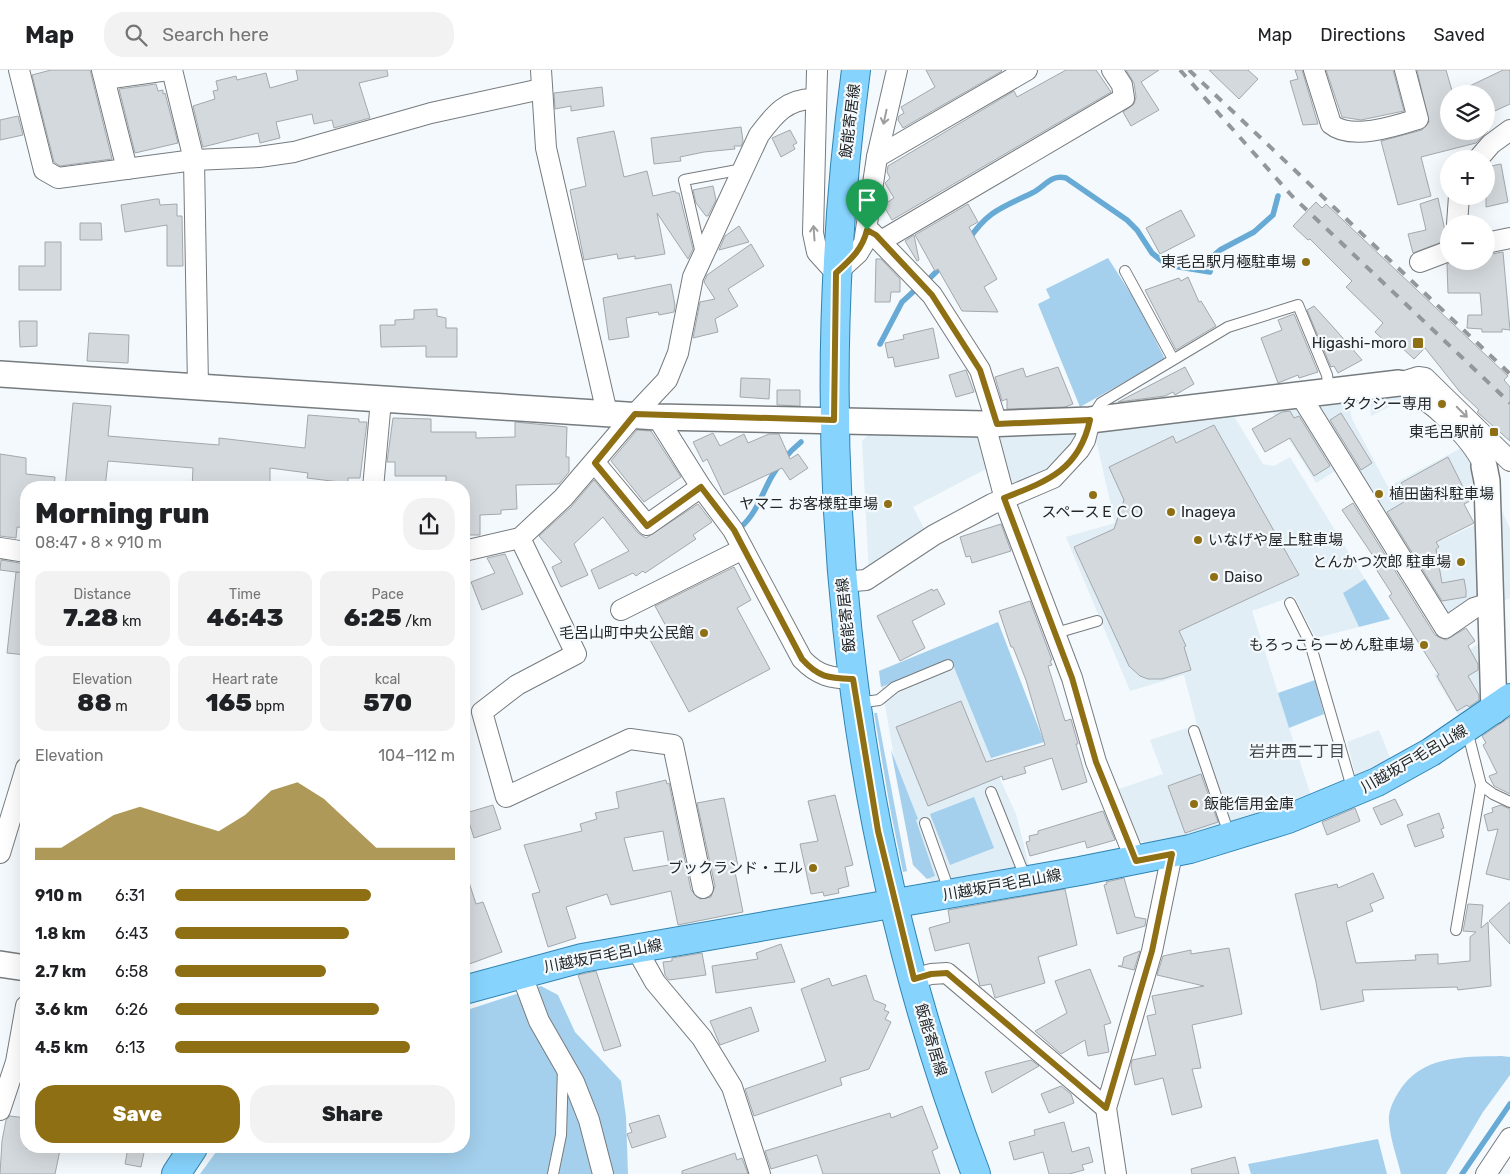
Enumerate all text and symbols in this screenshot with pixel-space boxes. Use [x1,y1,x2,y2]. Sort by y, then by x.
search box [104,12,454,57]
text: Map [25,21,74,49]
icon: search [122,21,150,49]
text: Search here [162,23,269,46]
text: Map [1257,24,1292,46]
text: Directions [1320,24,1406,46]
text: Saved [1434,24,1485,46]
street label: 飯能寄居線 [836,83,864,159]
map controls [1440,85,1495,270]
button: layers [1440,85,1495,140]
one-way arrow [879,109,889,125]
button: + [1440,150,1495,205]
pin [846,179,888,230]
icon: arrive [853,186,881,214]
button: − [1440,215,1495,270]
one-way arrow [809,225,819,241]
place label: 東毛呂駅月極駐車場 [1161,253,1296,271]
marker: 東毛呂駅月極駐車場 [1300,256,1312,268]
place label: Higashi-moro [1312,334,1407,352]
marker: Higashi-moro [1411,336,1425,350]
place label: タクシー専用 [1342,395,1432,413]
marker: タクシー専用 [1436,398,1448,410]
one-way arrow [1455,406,1468,418]
place label: 東毛呂駅前 [1409,423,1484,441]
marker: 東毛呂駅前 [1488,426,1500,438]
place label: 植田歯科駐車場 [1389,485,1494,503]
marker: 植田歯科駐車場 [1373,488,1385,500]
marker: スペースＥＣＯ [1087,489,1099,501]
place label: ヤマニ お客様駐車場 [739,495,878,513]
text: Morning run [35,497,209,530]
button: share [403,498,455,550]
marker: ヤマニ お客様駐車場 [882,498,894,510]
place label: スペースＥＣＯ [1041,503,1145,521]
place label: Inageya [1181,503,1236,521]
marker: Inageya [1165,506,1177,518]
place label: いなげや屋上駐車場 [1208,531,1343,549]
text: 08:47 · 8 × 910 m [35,533,162,552]
marker: いなげや屋上駐車場 [1192,534,1204,546]
place label: とんかつ次郎 駐車場 [1312,553,1451,571]
marker: とんかつ次郎 駐車場 [1455,556,1467,568]
place label: Daiso [1224,568,1263,586]
marker: Daiso [1208,571,1220,583]
street label: 飯能寄居線 [833,577,859,653]
text: Distance [74,586,131,603]
text: Time [229,586,261,603]
text: Pace [372,586,404,603]
text: 7.28 [63,603,118,632]
text: 46:43 [206,603,284,632]
text: 6:25 [344,603,402,632]
text: km [118,613,142,630]
text: /km [402,613,432,630]
place label: 毛呂山町中央公民館 [559,624,694,642]
marker: 毛呂山町中央公民館 [698,627,710,639]
place label: もろっこらーめん駐車場 [1249,636,1414,654]
marker: もろっこらーめん駐車場 [1418,639,1430,651]
text: Elevation [72,671,132,688]
text: Heart rate [212,671,278,688]
text: kcal [375,671,401,688]
text: 88 [77,688,112,717]
text: 165 [205,688,252,717]
text: 570 [363,688,412,717]
text: m [112,698,128,715]
text: bpm [252,698,285,715]
street label: 川越坂戸毛呂山線 [1358,721,1470,797]
district label: 岩井西二丁目 [1249,742,1345,761]
text: Elevation [35,746,104,765]
text: 104–112 m [378,746,455,765]
place label: 飯能信用金庫 [1204,795,1294,813]
marker: 飯能信用金庫 [1188,798,1200,810]
place label: ブックランド・エル [668,859,803,877]
marker: ブックランド・エル [807,862,819,874]
street label: 川越坂戸毛呂山線 [941,866,1063,904]
text: 910 m [35,886,82,905]
text: 6:31 [115,886,145,905]
text: 1.8 km [35,924,86,943]
text: 6:43 [115,924,148,943]
street label: 川越坂戸毛呂山線 [542,936,664,976]
text: 2.7 km [35,962,86,981]
text: 6:58 [115,962,148,981]
text: 3.6 km [35,1000,88,1019]
text: 6:26 [115,1000,148,1019]
street label: 飯能寄居線 [911,1001,951,1079]
text: 4.5 km [35,1038,88,1057]
text: 6:13 [115,1038,145,1057]
button: Save [35,1085,240,1143]
button: Share [250,1085,455,1143]

